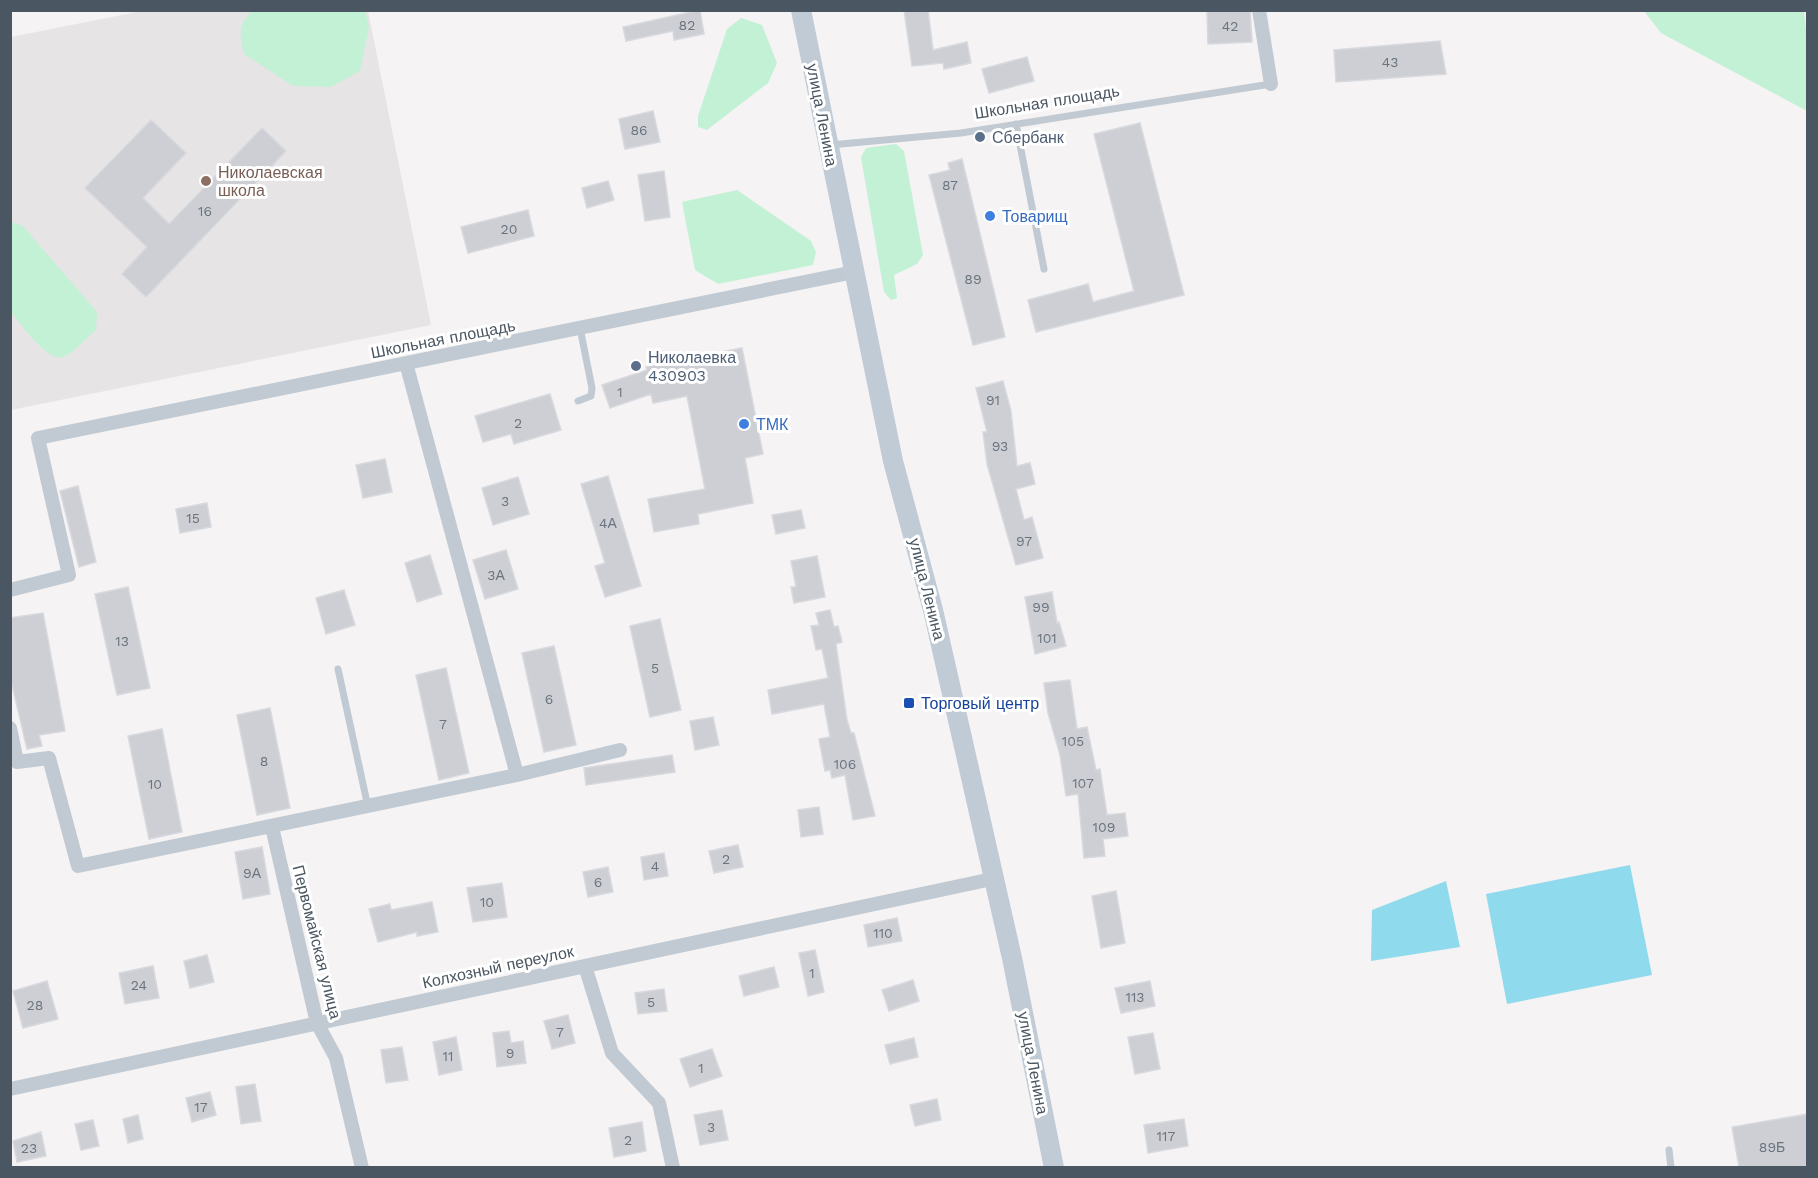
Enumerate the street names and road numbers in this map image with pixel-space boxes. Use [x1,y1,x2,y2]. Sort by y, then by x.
street label: улица Ленина [803,62,841,168]
street label: Школьная площадь [973,81,1121,123]
street label: Школьная площадь [369,316,517,362]
street label: улица Ленина [905,536,949,642]
street label: Первомайская улица [289,863,345,1021]
street label: Колхозный переулок [421,941,576,992]
street label: улица Ленина [1014,1010,1052,1116]

